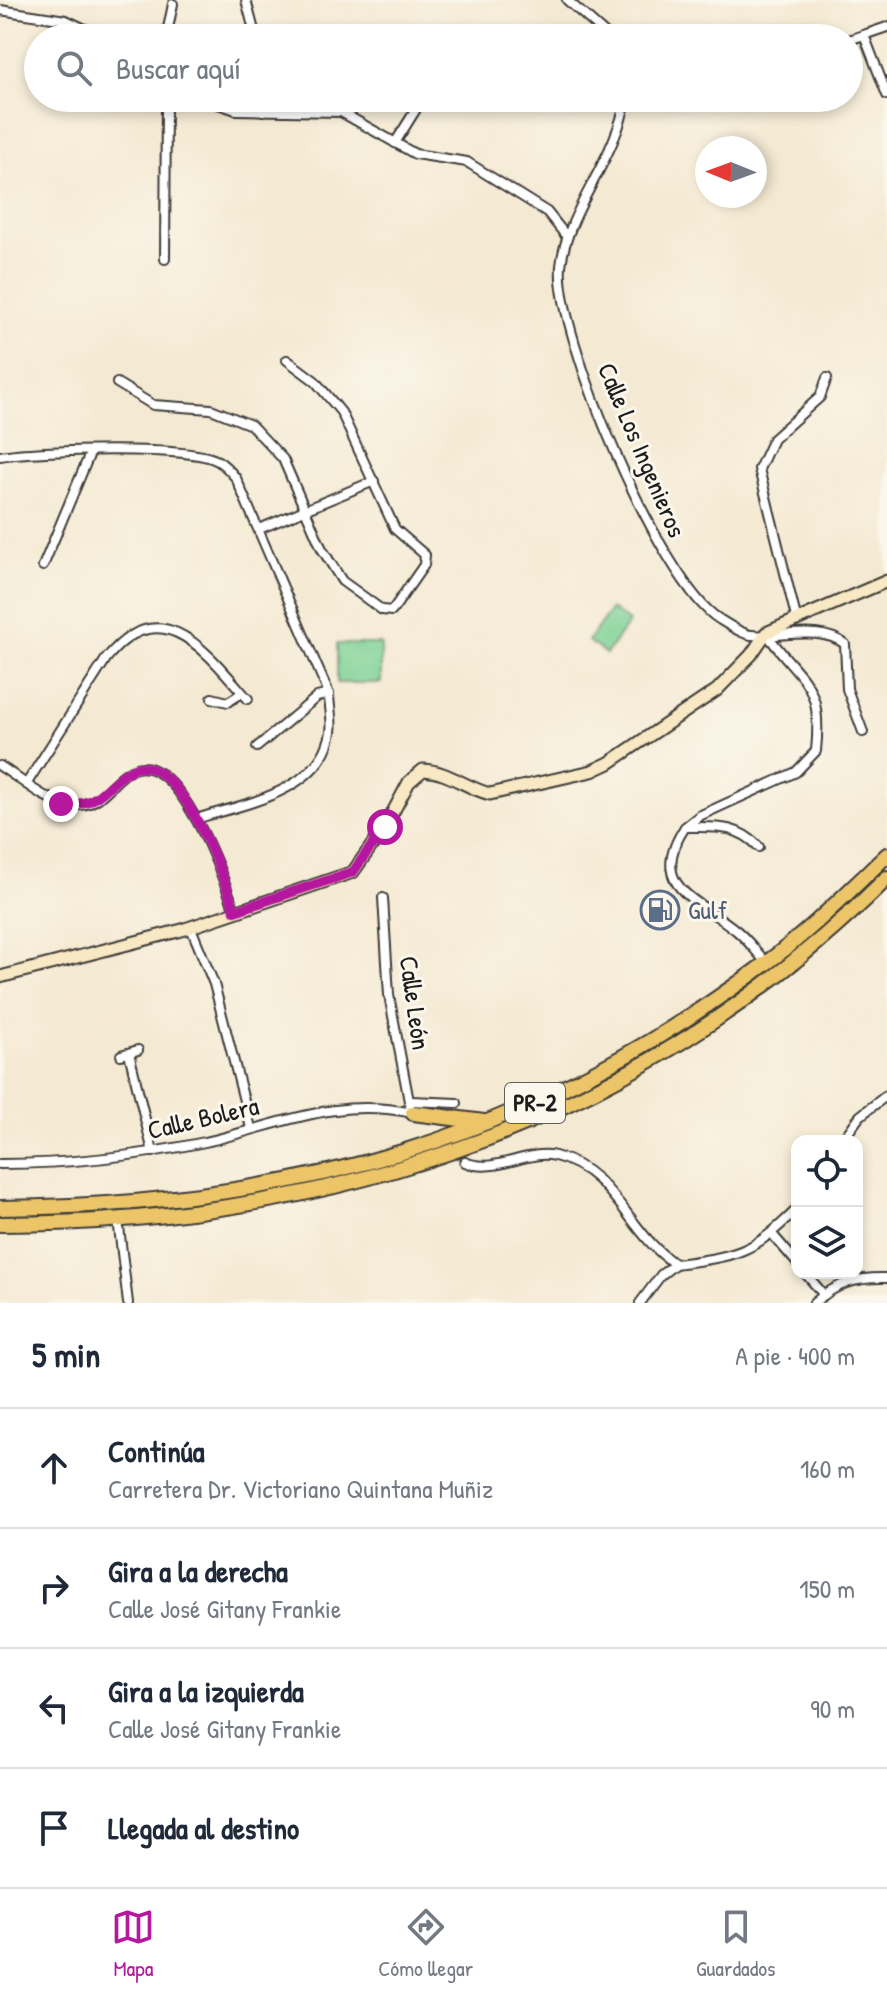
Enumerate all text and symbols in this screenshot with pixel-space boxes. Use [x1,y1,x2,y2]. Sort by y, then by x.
search box [24,24,863,112]
icon: search [52,46,96,90]
text: Buscar aquí [116,48,241,88]
north arrow [695,136,767,208]
street label: Calle Los Ingenieros [590,357,695,542]
route end [43,786,79,822]
route start [367,809,403,845]
fuel station icon: Gulf [639,889,681,931]
place label: Gulf [688,892,728,927]
street label: Calle León [392,954,439,1052]
road number: PR-2 [505,1083,565,1123]
street label: Calle Bolera [144,1088,262,1147]
map controls [791,1135,863,1279]
button: locate [791,1135,863,1207]
button: layers [791,1207,863,1279]
text: 5 min [32,1332,100,1378]
text: A pie · 400 m [735,1338,855,1373]
text: Continúa [108,1431,204,1471]
icon: ahead [32,1446,76,1490]
text: 160 m [800,1451,855,1486]
text: Carretera Dr. Victoriano Quintana Muñiz [108,1471,493,1506]
text: Gira a la derecha [108,1551,288,1591]
icon: right [32,1566,76,1610]
text: 150 m [799,1571,855,1606]
text: Calle José Gitany Frankie [108,1591,341,1626]
text: Gira a la izquierda [108,1671,304,1711]
icon: left [32,1686,76,1730]
text: 90 m [810,1691,855,1726]
text: Calle José Gitany Frankie [108,1711,341,1746]
icon: arrive [32,1806,76,1850]
text: Llegada al destino [108,1808,299,1848]
tab: Mapa [111,1905,155,1983]
tab: Cómo llegar [378,1905,473,1983]
tab: Guardados [696,1905,776,1983]

